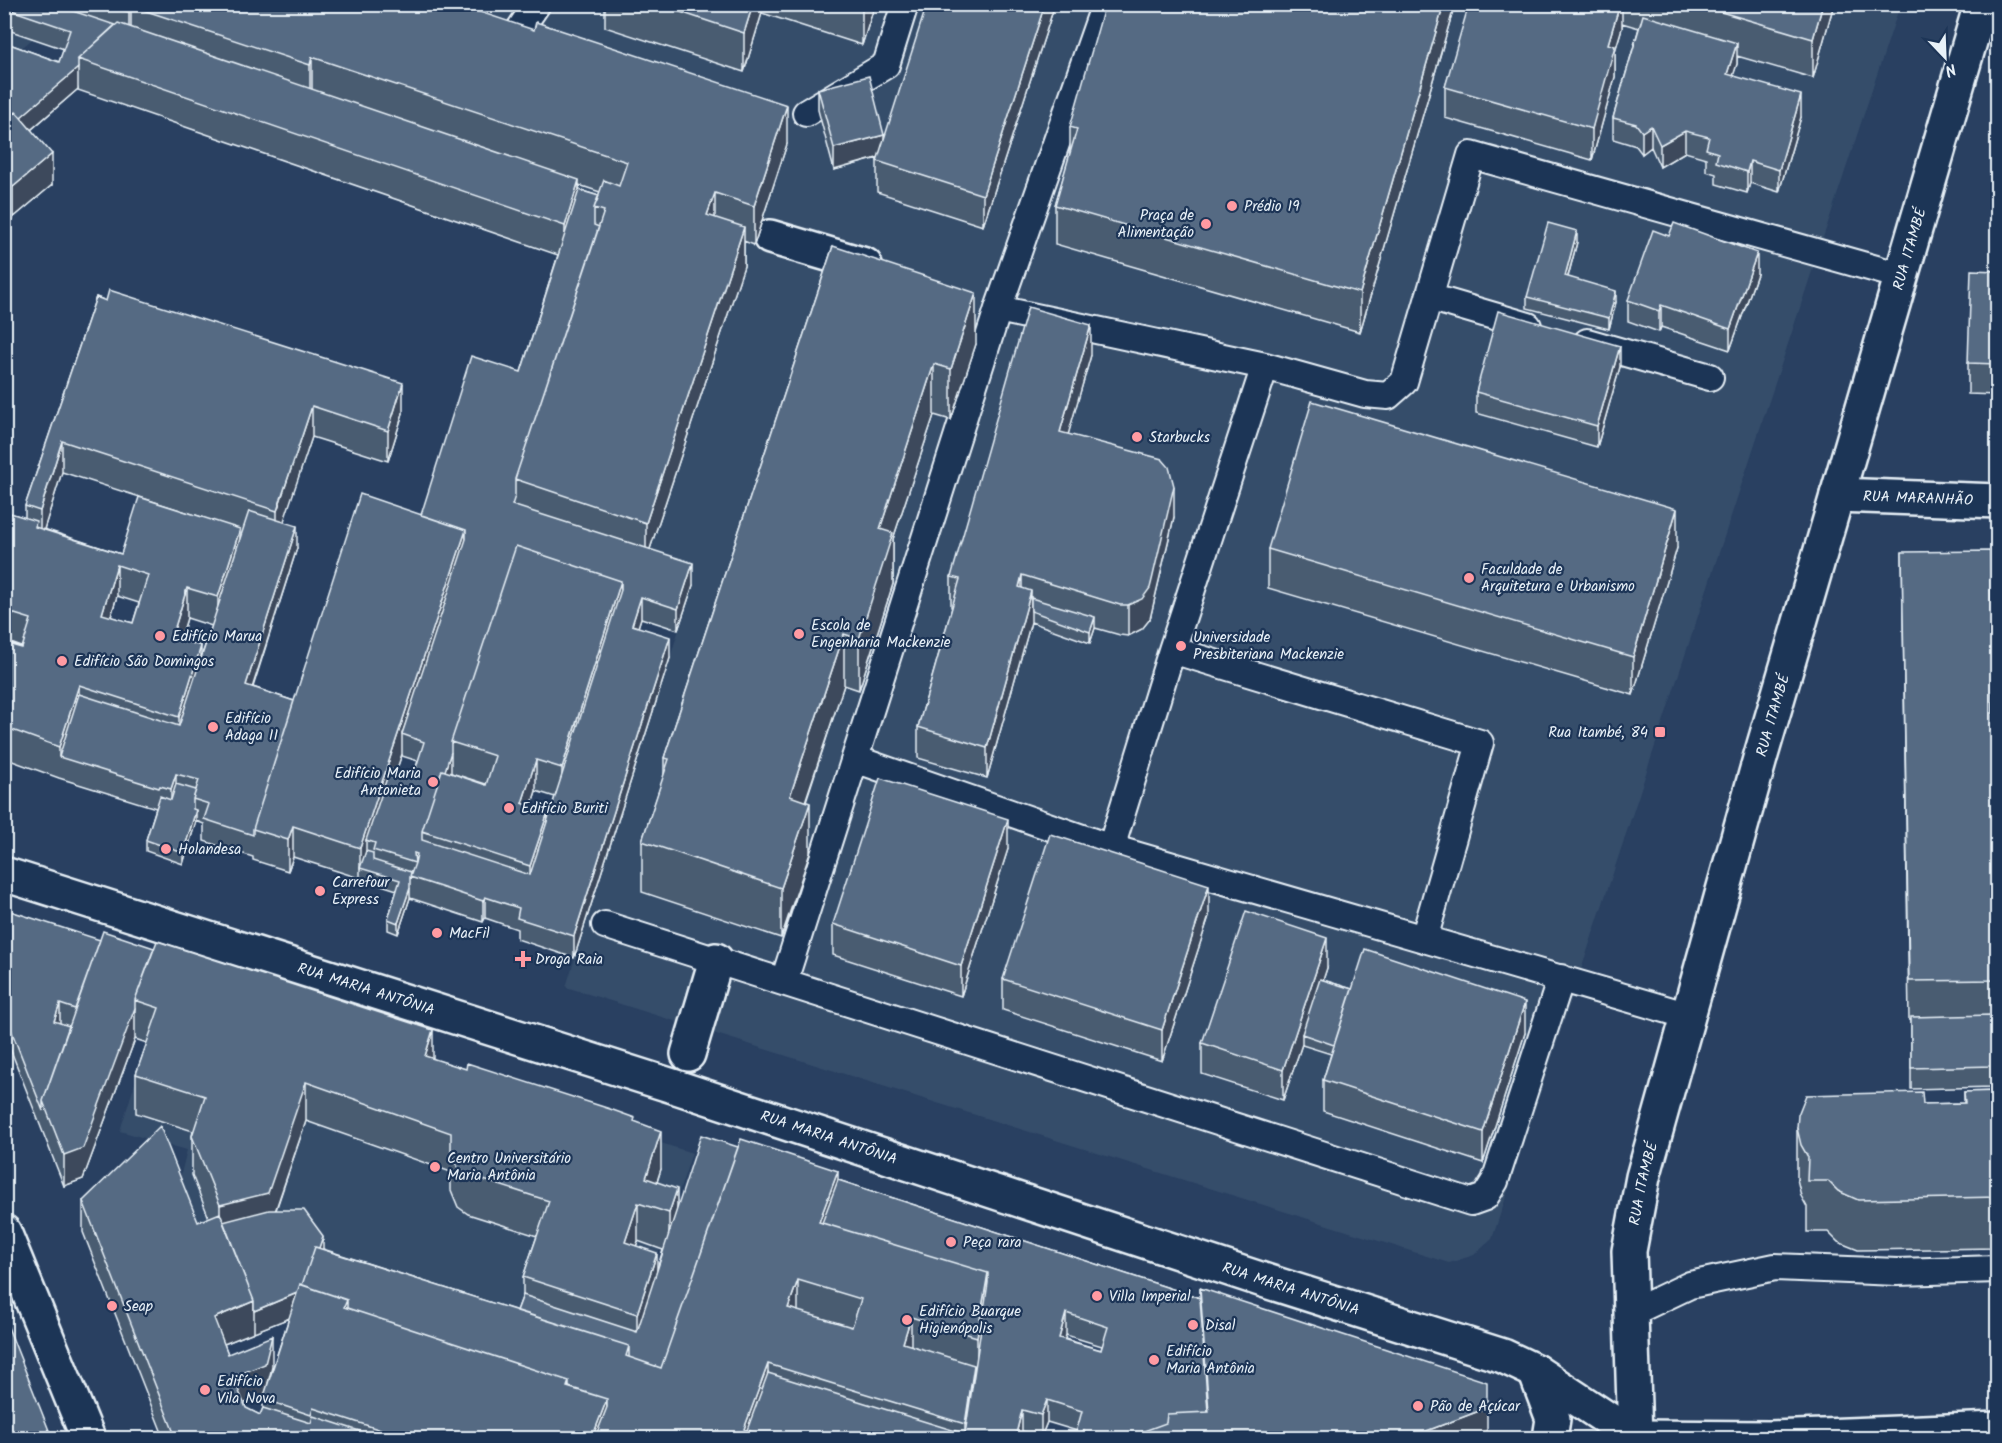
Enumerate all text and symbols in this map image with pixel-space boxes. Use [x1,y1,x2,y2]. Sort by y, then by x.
north arrow [1915,27,1975,87]
text: N [1941,56,1960,83]
place label: Prédio 19 [1244,195,1300,219]
marker: Prédio 19 [1225,199,1239,213]
place label: Praça de Alimentação [1118,204,1194,245]
street label: RUA ITAMBÉ [1887,204,1934,293]
marker: Praça de Alimentação [1199,217,1213,231]
place label: Starbucks [1149,426,1211,450]
marker: Starbucks [1130,430,1144,444]
street label: RUA MARANHÃO [1862,485,1973,513]
place label: Faculdade de Arquitetura e Urbanismo [1481,558,1635,599]
marker: Faculdade de Arquitetura e Urbanismo [1462,571,1476,585]
place label: Escola de Engenharia Mackenzie [811,614,951,655]
place label: Edifício Marua [172,625,262,649]
place label: Universidade Presbiteriana Mackenzie [1193,626,1344,667]
marker: Escola de Engenharia Mackenzie [792,627,806,641]
marker: Edifício Marua [153,629,167,643]
marker: Universidade Presbiteriana Mackenzie [1174,639,1188,653]
place label: Edifício São Domingos [74,650,215,674]
marker: Edifício São Domingos [55,654,69,668]
street label: RUA ITAMBÉ [1750,670,1797,760]
place label: Edifício Adaga II [225,707,278,748]
marker: Edifício Adaga II [206,720,220,734]
place label: Rua Itambé, 84 [1548,721,1648,745]
marker: Rua Itambé, 84 [1653,725,1667,739]
place label: Edifício Maria Antonieta [334,762,421,803]
marker: Edifício Maria Antonieta [426,775,440,789]
place label: Edifício Buriti [521,797,609,821]
marker: Edifício Buriti [502,801,516,815]
place label: Holandesa [178,838,241,862]
marker: Holandesa [159,842,173,856]
place label: Carrefour Express [332,871,390,912]
marker: Carrefour Express [313,884,327,898]
place label: MacFil [449,922,490,946]
marker: MacFil [430,926,444,940]
place label: Droga Raia [535,948,603,972]
marker: Droga Raia [516,952,530,966]
street label: RUA MARIA ANTÔNIA [294,957,438,1023]
street label: RUA MARIA ANTÔNIA [757,1105,900,1172]
street label: RUA ITAMBÉ [1623,1138,1666,1227]
place label: Centro Universitário Maria Antônia [447,1147,571,1188]
marker: Centro Universitário Maria Antônia [428,1160,442,1174]
place label: Peça rara [963,1231,1022,1255]
marker: Peça rara [944,1235,958,1249]
street label: RUA MARIA ANTÔNIA [1219,1256,1362,1323]
place label: Villa Imperial [1109,1285,1191,1309]
marker: Villa Imperial [1090,1289,1104,1303]
place label: Seap [124,1295,153,1319]
marker: Seap [105,1299,119,1313]
place label: Edifício Buarque Higienópolis [919,1300,1021,1341]
marker: Edifício Buarque Higienópolis [900,1313,914,1327]
place label: Disal [1205,1314,1236,1338]
marker: Disal [1186,1318,1200,1332]
place label: Edifício Maria Antônia [1166,1340,1255,1381]
marker: Edifício Maria Antônia [1147,1353,1161,1367]
place label: Edifício Vila Nova [217,1370,276,1411]
marker: Edifício Vila Nova [198,1383,212,1397]
place label: Pão de Açúcar [1430,1395,1521,1419]
marker: Pão de Açúcar [1411,1399,1425,1413]

